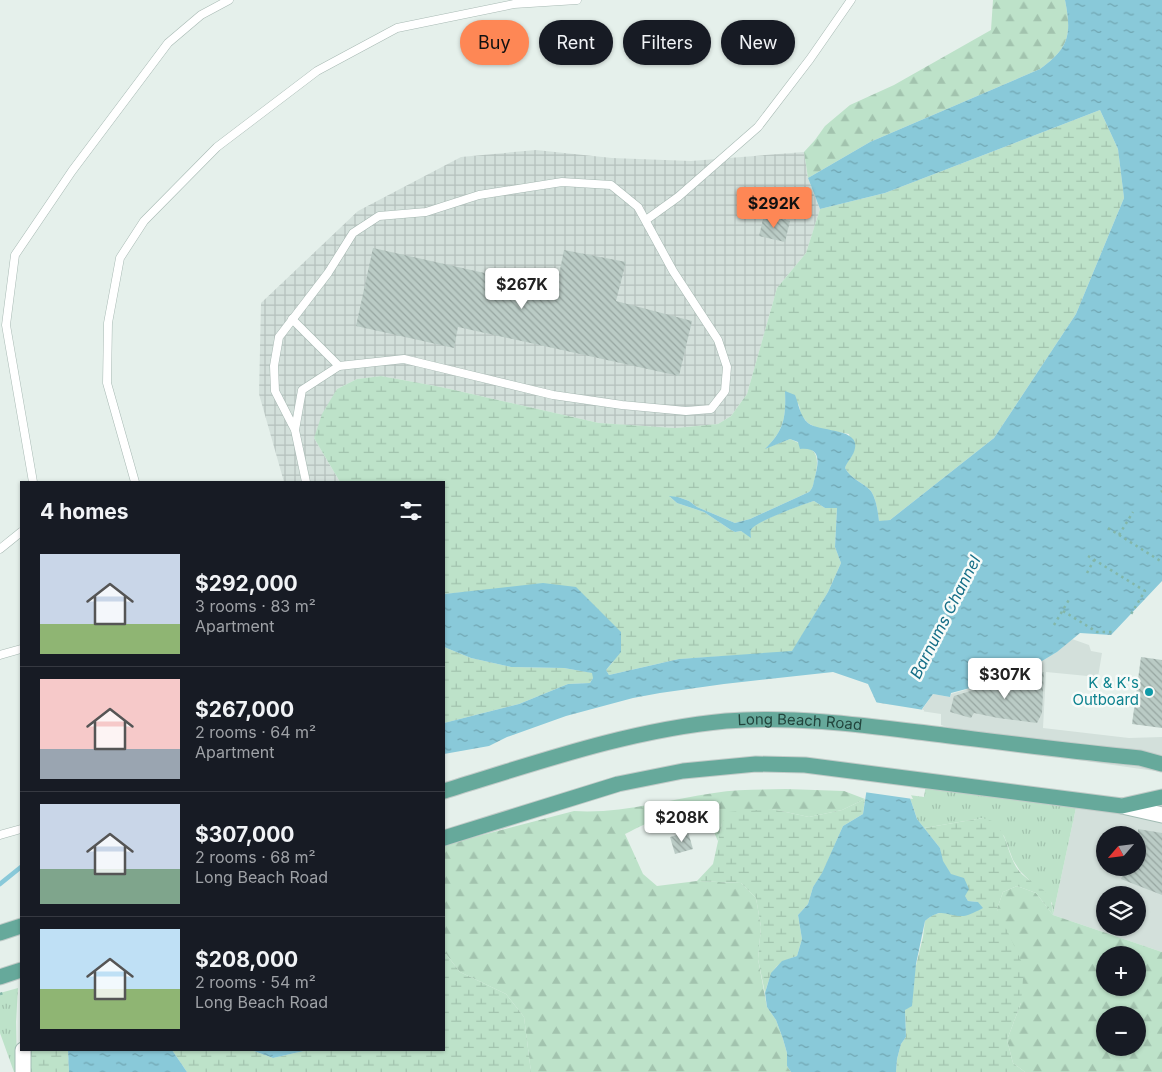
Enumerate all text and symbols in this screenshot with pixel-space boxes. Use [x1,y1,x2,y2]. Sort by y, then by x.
chip: Buy [460,20,529,65]
chip: Rent [539,20,613,65]
chip: Filters [623,20,711,65]
chip: New [721,20,795,65]
pin: $292K [739,186,809,229]
text: $292K [748,193,800,213]
pin: $267K [487,268,557,310]
text: $267K [496,274,548,294]
icon: filters [397,497,425,525]
text: 4 homes [40,499,129,524]
water label: Barnums Channel [905,552,985,682]
text: $292,000 [195,571,298,596]
icon: home [80,574,140,634]
text: 3 rooms · 83 m² [195,596,316,616]
text: Apartment [195,616,275,636]
pin: $307K [970,658,1040,700]
text: $307K [979,664,1031,684]
place label: K & K's Outboard [1072,673,1139,709]
marker: K & K's Outboard [1143,686,1155,698]
text: $267,000 [195,697,294,722]
icon: home [80,699,140,759]
street label: Long Beach Road [737,709,863,734]
text: 2 rooms · 64 m² [195,722,316,742]
text: Apartment [195,742,275,762]
pin: $208K [647,800,717,843]
text: $208K [655,807,709,827]
text: $307,000 [195,822,295,847]
icon: home [80,824,140,884]
north arrow [1096,826,1146,876]
map controls [1096,826,1146,1056]
text: 2 rooms · 68 m² [195,847,316,867]
text: Long Beach Road [195,867,328,887]
button: layers [1096,886,1146,936]
button: + [1096,946,1146,996]
text: $208,000 [195,947,298,972]
icon: home [80,949,140,1009]
text: 2 rooms · 54 m² [195,972,316,992]
text: Long Beach Road [195,992,328,1012]
button: − [1096,1006,1146,1056]

